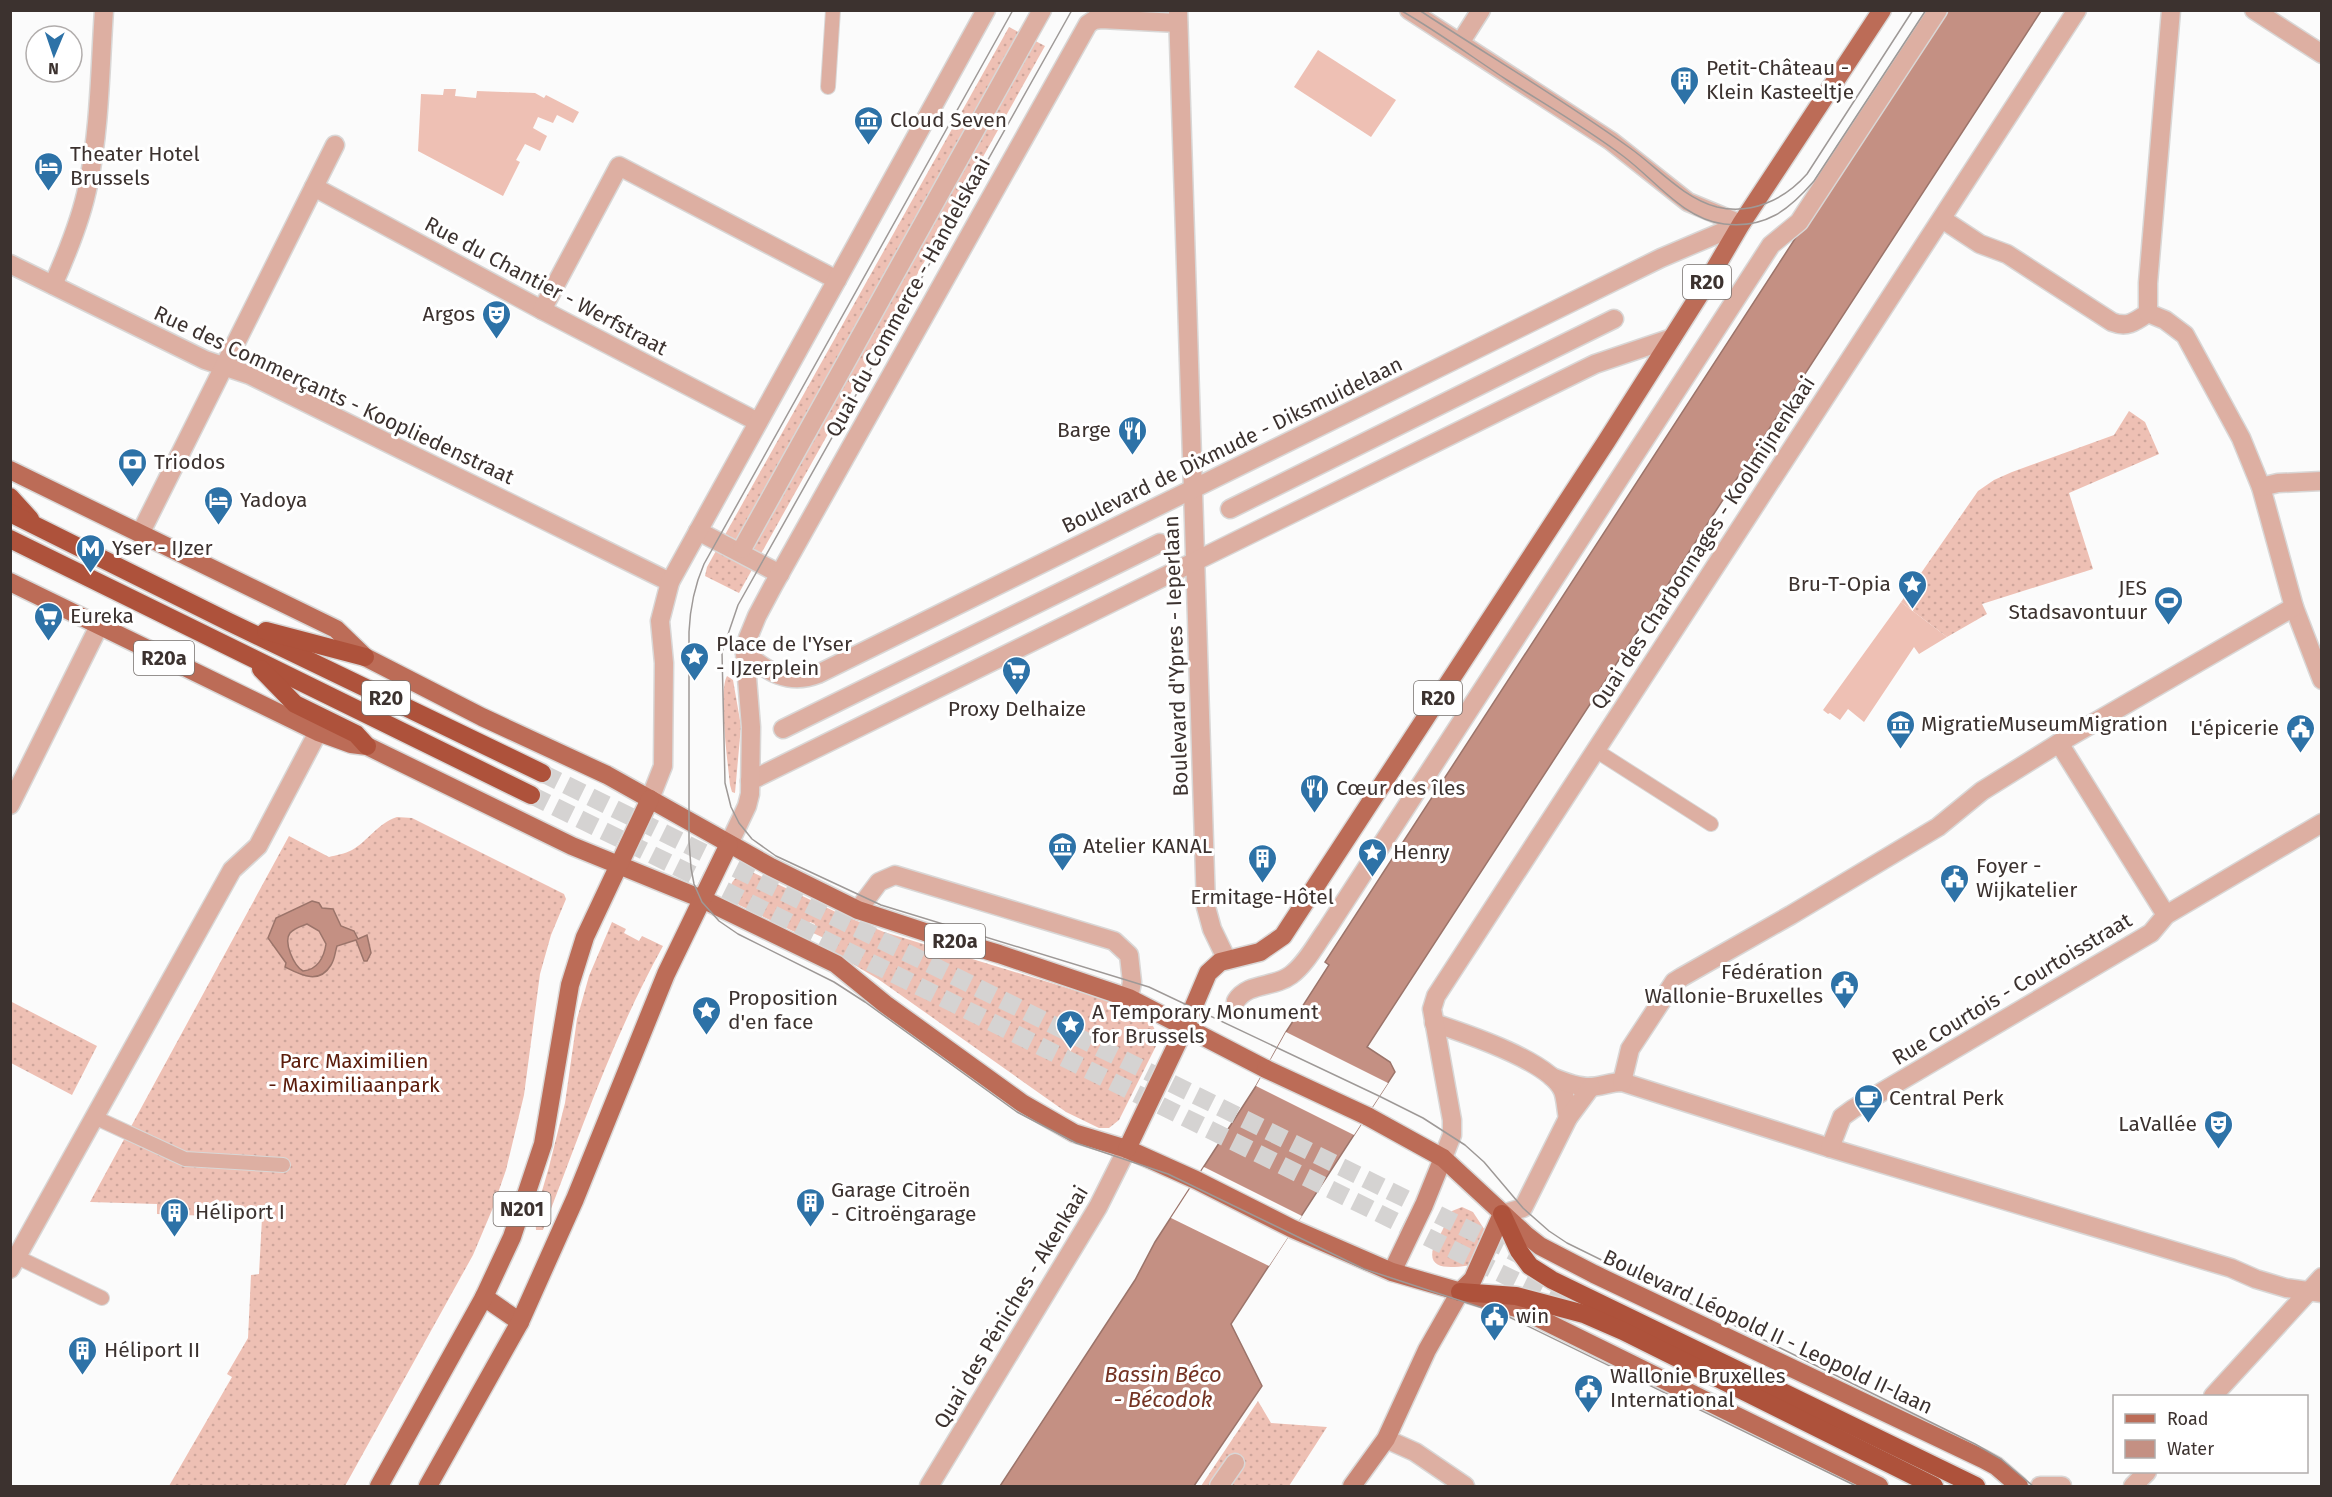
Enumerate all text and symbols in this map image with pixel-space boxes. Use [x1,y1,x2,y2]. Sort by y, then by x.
north arrow [24,24,84,84]
place label: Petit-Château - Klein Kasteeltje [1706,55,1854,105]
text: N [48,59,59,78]
building icon: Petit-Château - Klein Kasteeltje [1669,64,1701,106]
museum icon: Cloud Seven [853,104,885,146]
place label: Cloud Seven [890,107,1007,133]
place label: Theater Hotel Brussels [70,141,200,191]
hotel icon: Theater Hotel Brussels [33,150,65,192]
street label: Quai du Commerce - Handelskaai [820,152,996,442]
street label: Rue du Chantier - Werfstraat [420,211,672,361]
road number: R20 [1683,265,1731,299]
theatre icon: Argos [480,298,512,340]
street label: Rue des Commerçants - Koopliedenstraat [150,300,519,490]
place label: Argos [423,301,475,327]
street label: Boulevard de Dixmude - Diksmuidelaan [1057,351,1407,539]
street label: Quai des Charbonnages - Koolmijnenkaai [1585,371,1821,715]
restaurant icon: Barge [1116,414,1148,456]
place label: Barge [1057,417,1111,443]
bank icon: Triodos [117,446,149,488]
place label: Triodos [154,449,225,475]
hotel icon: Yadoya [203,484,235,526]
place label: Yadoya [240,487,307,513]
street label: Boulevard d'Ypres - Ieperlaan [1158,515,1194,797]
metro station icon: Yser - IJzer [75,532,107,574]
place label: Yser - IJzer [112,535,213,561]
place icon: Bru-T-Opia [1896,568,1928,610]
place label: Bru-T-Opia [1788,571,1891,597]
place label: JES Stadsavontuur [2008,575,2147,625]
sports icon: JES Stadsavontuur [2152,584,2184,626]
supermarket icon: Eureka [33,600,65,642]
place label: Eureka [70,603,134,629]
place label: Place de l'Yser - IJzerplein [716,631,852,681]
place icon: Place de l'Yser - IJzerplein [679,640,711,682]
road number: R20a [134,641,194,675]
supermarket icon: Proxy Delhaize [1001,654,1033,696]
road number: R20 [362,681,410,715]
road number: R20 [1414,681,1462,715]
place label: Proxy Delhaize [948,696,1086,722]
museum icon: MigratieMuseumMigration [1884,708,1916,750]
place label: MigratieMuseumMigration [1921,711,2168,737]
public building icon: L'épicerie [2284,712,2316,754]
place label: L'épicerie [2190,715,2279,741]
restaurant icon: Cœur des îles [1299,772,1331,814]
place label: Cœur des îles [1336,775,1465,801]
museum icon: Atelier KANAL [1046,830,1078,872]
place label: Atelier KANAL [1083,833,1213,859]
place icon: Henry [1356,836,1388,878]
place label: Henry [1393,839,1450,865]
building icon: Ermitage-Hôtel [1246,842,1278,884]
place label: Foyer - Wijkatelier [1976,853,2077,903]
public building icon: Foyer - Wijkatelier [1939,862,1971,904]
place label: Ermitage-Hôtel [1190,884,1334,910]
street label: Rue Courtois - Courtoisstraat [1888,907,2137,1071]
road number: R20a [925,924,985,958]
place label: Fédération Wallonie-Bruxelles [1644,959,1823,1009]
public building icon: Fédération Wallonie-Bruxelles [1828,968,1860,1010]
place label: Proposition d'en face [728,985,838,1035]
place icon: Proposition d'en face [691,994,723,1036]
place label: A Temporary Monument for Brussels [1092,999,1319,1049]
place icon: A Temporary Monument for Brussels [1055,1008,1087,1050]
park label: Parc Maximilien - Maximiliaanpark [268,1048,440,1098]
cafe icon: Central Perk [1852,1082,1884,1124]
place label: Central Perk [1889,1085,2004,1111]
theatre icon: LaVallée [2202,1108,2234,1150]
place label: LaVallée [2118,1111,2197,1137]
place label: Garage Citroën - Citroëngarage [831,1177,976,1227]
street label: Quai des Péniches - Akenkaai [928,1181,1094,1433]
building icon: Garage Citroën - Citroëngarage [794,1186,826,1228]
road number: N201 [494,1192,550,1226]
building icon: Héliport I [158,1196,190,1238]
place label: Héliport I [195,1199,285,1225]
street label: Boulevard Léopold II - Leopold II-laan [1599,1244,1937,1420]
public building icon: win [1479,1300,1511,1342]
place label: win [1516,1303,1549,1329]
building icon: Héliport II [67,1334,99,1376]
place label: Héliport II [104,1337,200,1363]
water label: Bassin Béco - Bécodok [1104,1361,1222,1413]
place label: Wallonie Bruxelles International [1610,1363,1786,1413]
public building icon: Wallonie Bruxelles International [1573,1372,1605,1414]
legend [2113,1395,2308,1473]
text: Road [2167,1408,2209,1430]
text: Water [2167,1438,2214,1460]

